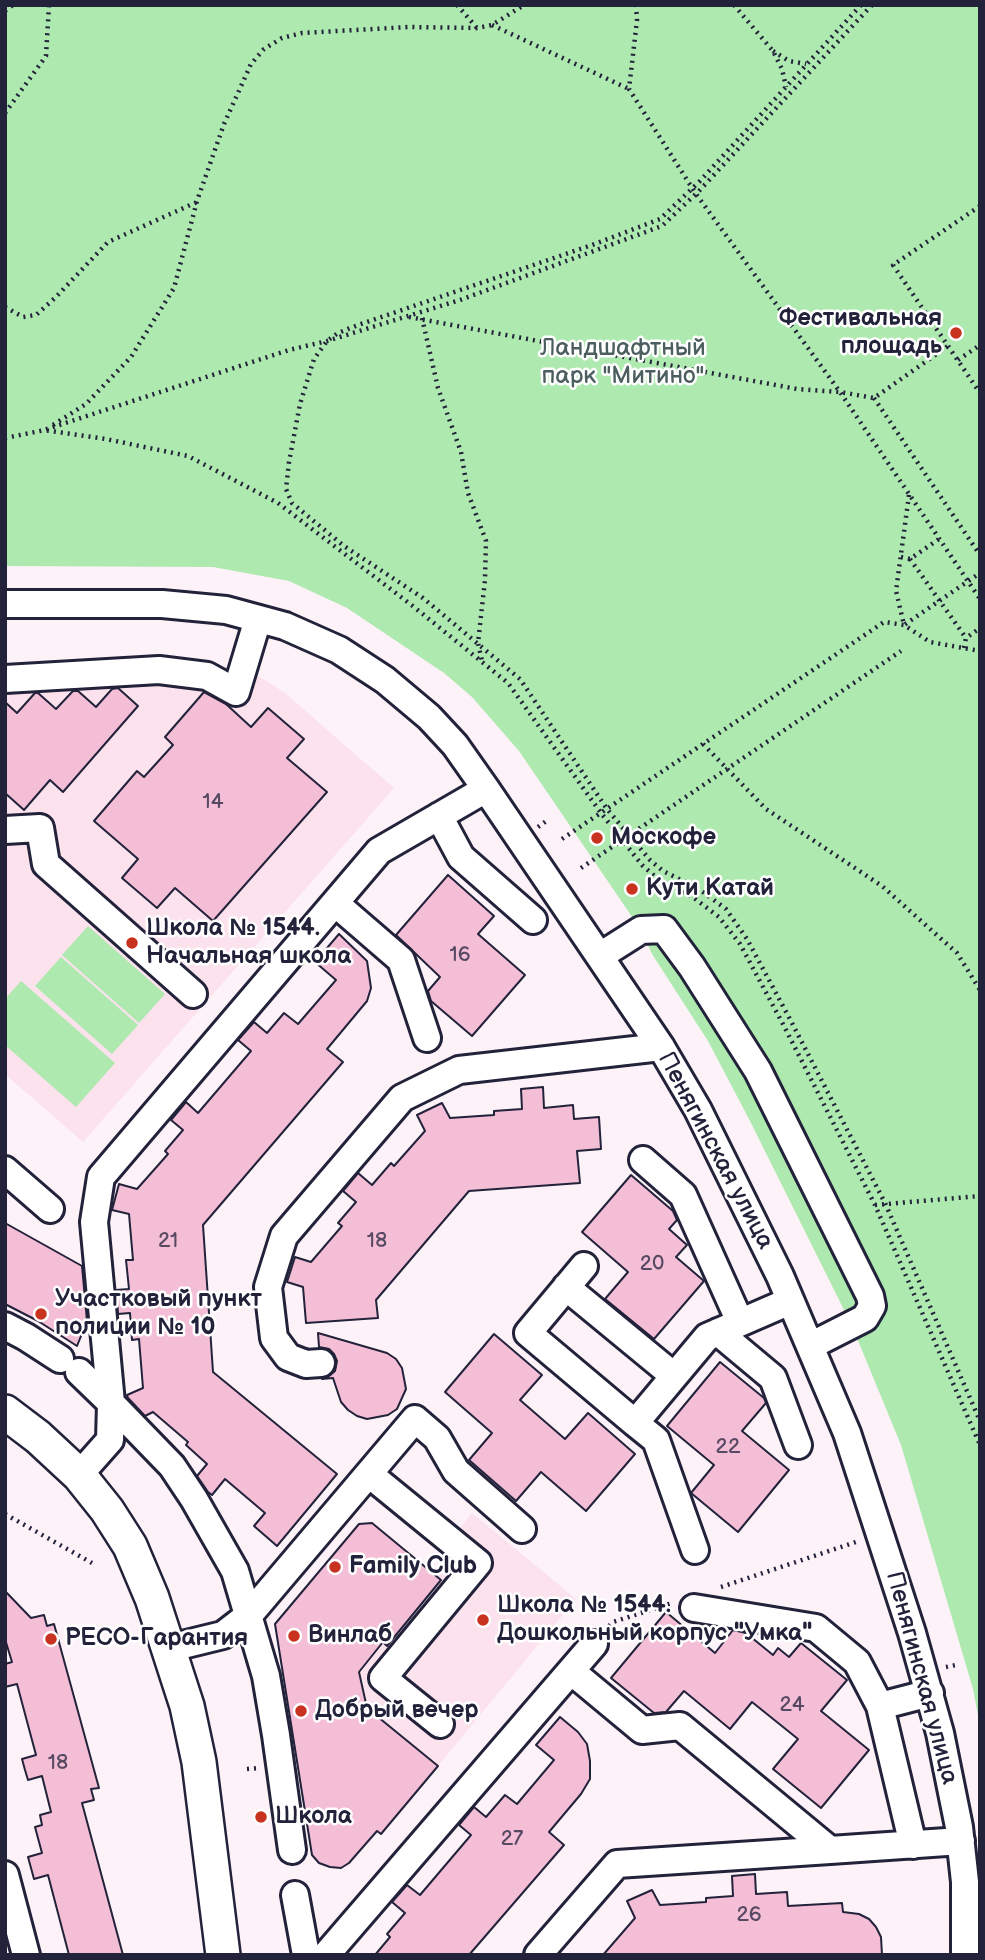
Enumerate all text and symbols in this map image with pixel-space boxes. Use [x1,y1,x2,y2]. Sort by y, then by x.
place label: Фестивальная площадь [779,305,942,361]
marker: Фестивальная площадь [948,325,964,341]
park label: Ландшафтный парк "Митино" [540,335,706,391]
house number: 14 [203,790,223,816]
place label: Москофе [611,824,716,852]
marker: Москофе [589,830,605,846]
place label: Кути Катай [646,875,774,903]
marker: Кути Катай [624,881,640,897]
place label: Школа № 1544. Начальная школа [146,915,351,971]
marker: Школа № 1544. Начальная школа [124,935,140,951]
house number: 16 [450,943,470,969]
street label: Пенягинская улица [651,1047,779,1255]
house number: 21 [158,1229,178,1255]
house number: 18 [367,1229,387,1255]
house number: 20 [640,1252,664,1278]
place label: Участковый пункт полиции № 10 [55,1286,262,1342]
marker: Участковый пункт полиции № 10 [33,1306,49,1322]
house number: 22 [716,1435,740,1461]
place label: Family Club [349,1553,477,1581]
marker: Family Club [327,1559,343,1575]
street label: Пенягинская улица [879,1568,963,1788]
place label: Школа № 1544. Дошкольный корпус "Умка" [497,1592,812,1648]
marker: Школа № 1544. Дошкольный корпус "Умка" [475,1612,491,1628]
place label: Винлаб [308,1622,392,1650]
place label: РЕСО-Гарантия [65,1625,248,1653]
marker: Винлаб [286,1628,302,1644]
marker: РЕСО-Гарантия [43,1631,59,1647]
house number: 24 [780,1693,804,1719]
place label: Добрый вечер [315,1697,479,1725]
marker: Добрый вечер [293,1703,309,1719]
house number: 18 [48,1751,68,1777]
place label: Школа [275,1803,352,1831]
marker: Школа [253,1809,269,1825]
house number: 27 [501,1827,523,1853]
house number: 26 [736,1903,762,1929]

